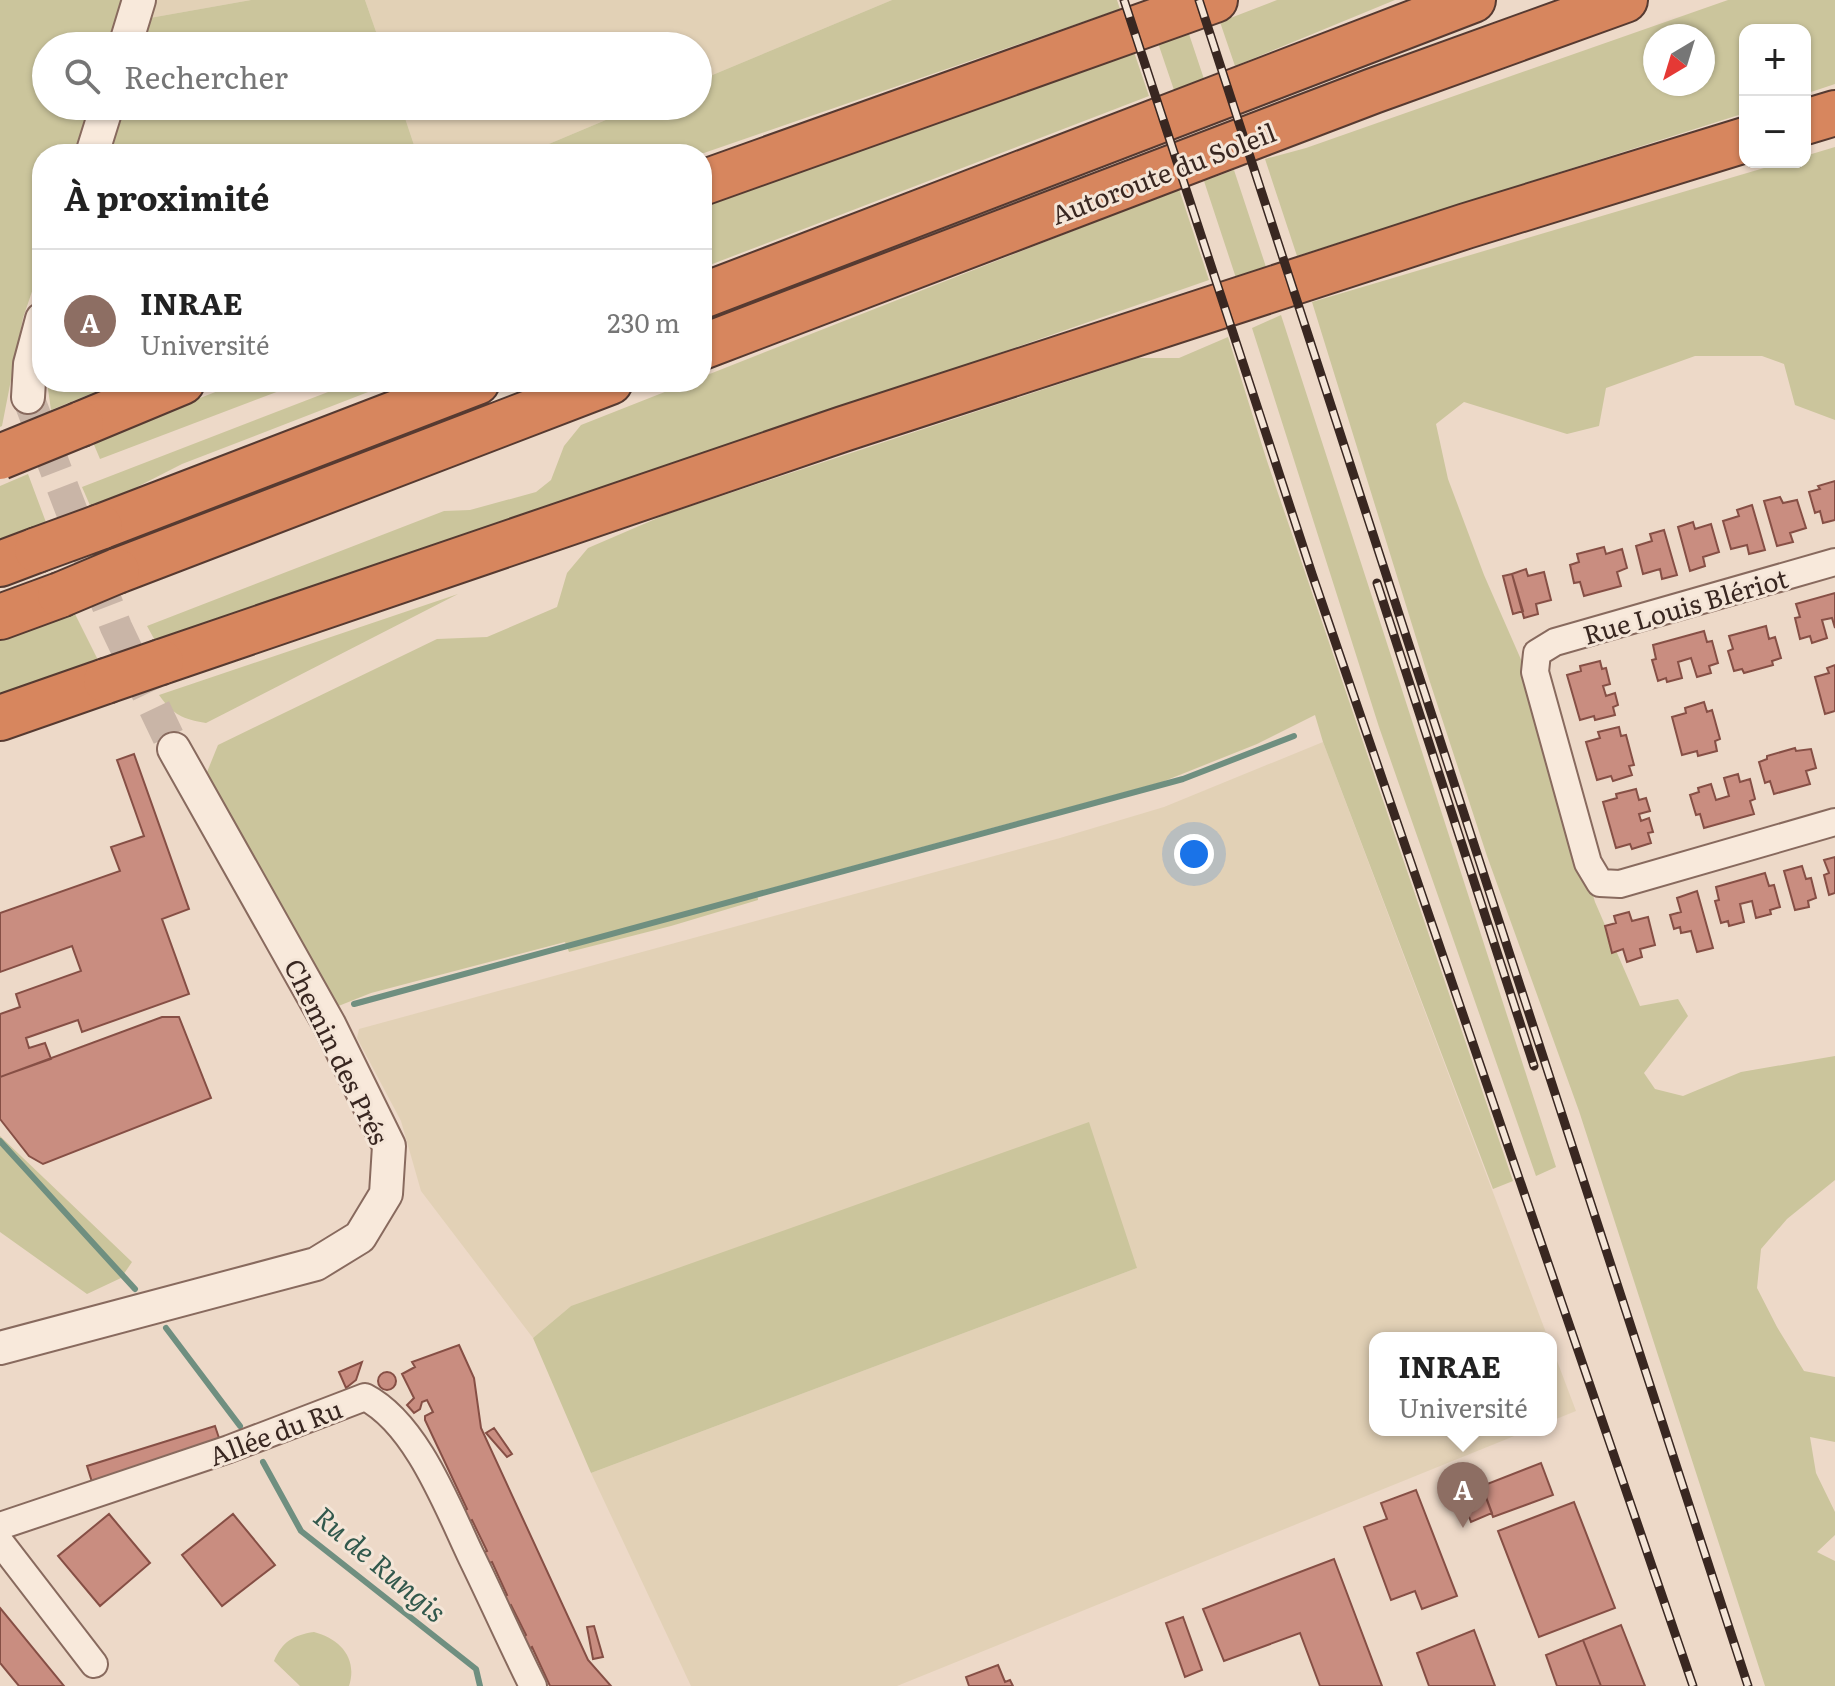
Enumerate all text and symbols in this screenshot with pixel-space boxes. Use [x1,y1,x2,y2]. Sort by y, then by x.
north arrow [1643,24,1715,96]
map controls [1739,24,1811,168]
button: + [1739,24,1811,96]
search box [32,32,712,120]
icon: search [60,54,104,98]
text: Rechercher [124,54,288,98]
button: − [1739,96,1811,168]
street label: Autoroute du Soleil [1045,111,1281,233]
text: À proximité [64,171,269,221]
text: INRAE [140,280,243,324]
text: A [80,302,100,341]
text: 230 m [607,302,680,341]
text: Université [140,324,269,363]
street label: Rue Louis Blériot [1578,557,1793,653]
your location [1174,834,1214,874]
street label: Chemin des Prés [276,951,400,1151]
popup [1369,1332,1557,1436]
text: INRAE [1398,1343,1501,1387]
text: Université [1398,1387,1528,1426]
street label: Allée du Ru [203,1388,347,1474]
pin: A [1437,1462,1489,1528]
water label: Ru de Rungis [306,1495,456,1631]

